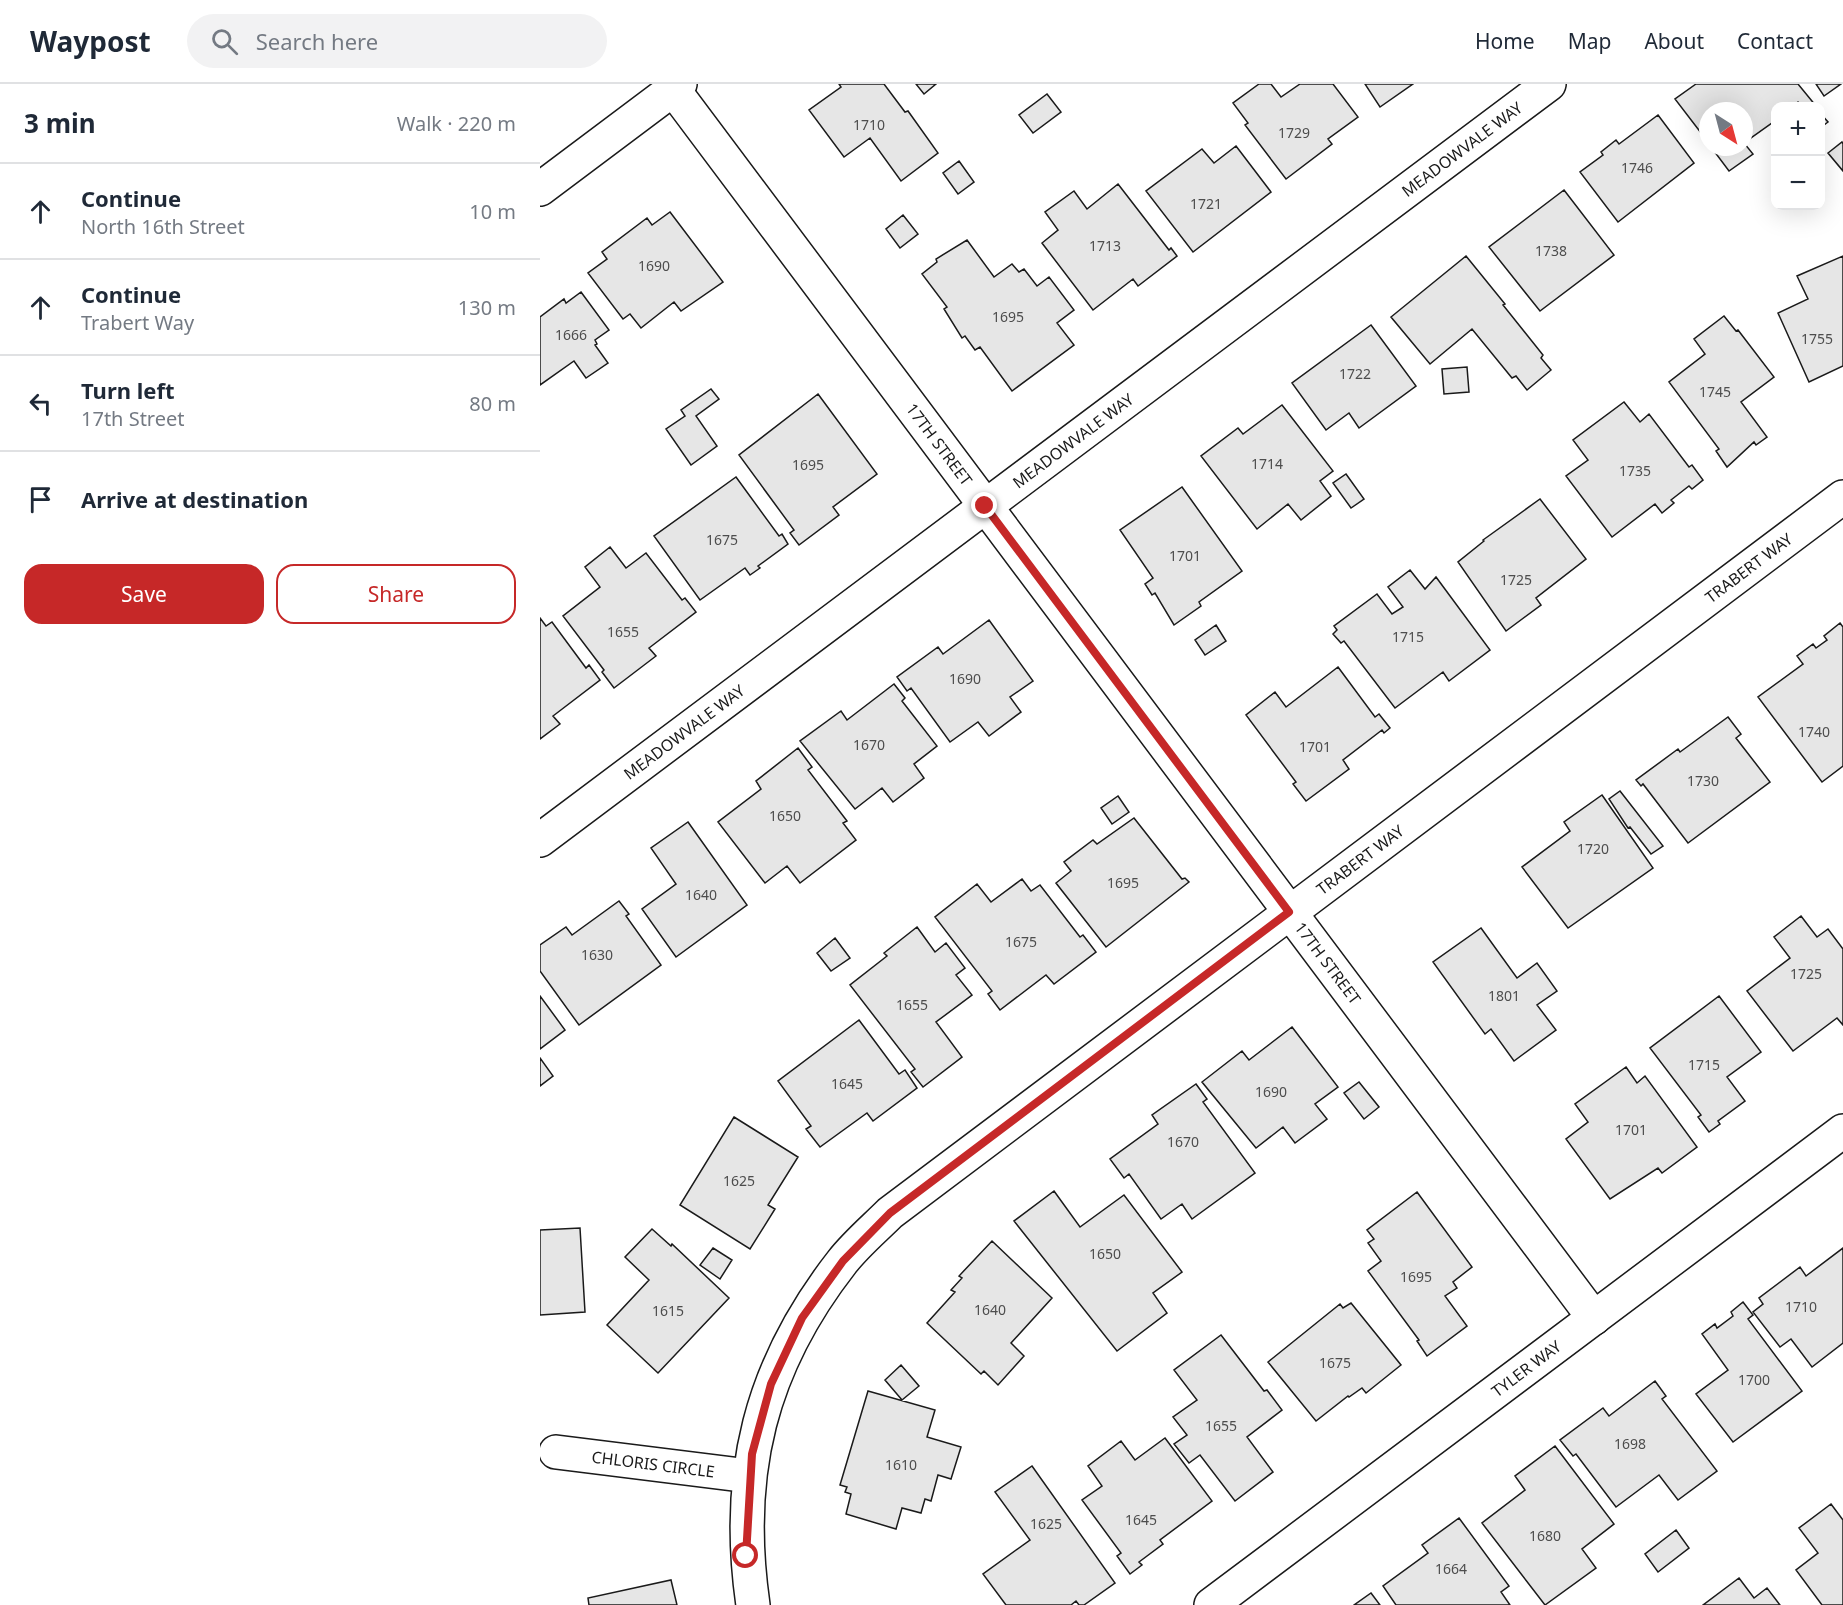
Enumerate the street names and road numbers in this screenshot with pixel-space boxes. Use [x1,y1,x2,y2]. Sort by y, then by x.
street label: MEADOWVALE WAY [1397,96,1528,202]
street label: MEADOWVALE WAY [1008,388,1139,493]
street label: 17TH STREET [901,399,977,490]
street label: TRABERT WAY [1700,527,1798,608]
street label: MEADOWVALE WAY [619,679,750,785]
street label: TRABERT WAY [1312,819,1409,900]
street label: 17TH STREET [1290,917,1366,1009]
street label: TYLER WAY [1487,1335,1566,1402]
street label: CHLORIS CIRCLE [590,1446,716,1483]

